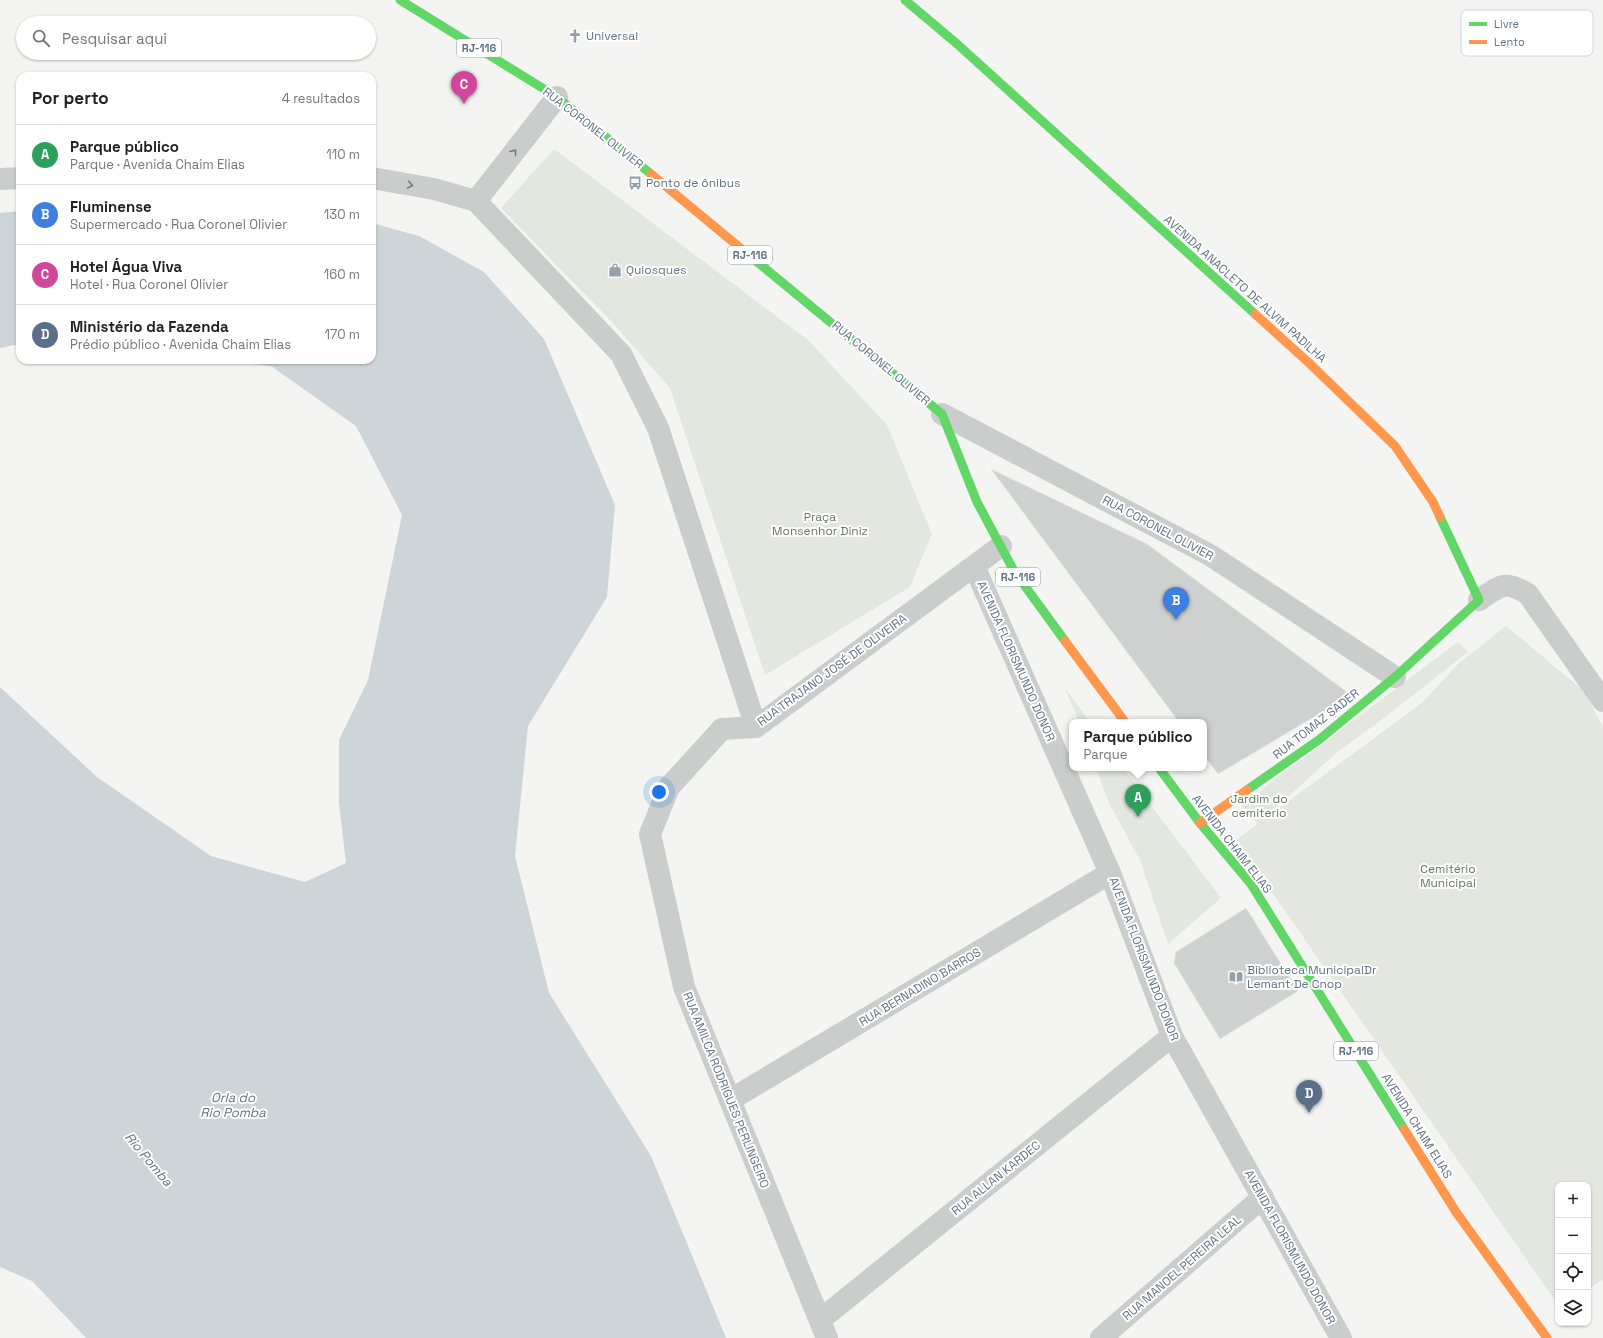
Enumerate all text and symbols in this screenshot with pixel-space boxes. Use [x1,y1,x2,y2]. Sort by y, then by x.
legend [1461,10,1593,56]
search box [16,16,376,60]
text: Livre [1494,17,1519,31]
icon: search [30,27,52,49]
church icon: Universal [567,28,583,44]
place label: Universal [586,28,638,44]
text: Pesquisar aqui [62,29,167,48]
text: Lento [1494,35,1525,49]
road number: RJ-116 [457,39,501,57]
pin: C [451,71,477,104]
street label: RUA CORONEL OLIVIER [539,84,647,172]
text: Por perto [32,87,109,109]
text: 4 resultados [282,90,360,107]
text: Parque público [70,137,179,156]
text: A [41,146,49,163]
text: 110 m [326,146,360,163]
one-way arrow [510,149,517,156]
text: Parque · Avenida Chaim Elias [70,156,245,173]
bus stop icon: Ponto de ônibus [627,175,643,191]
place label: Ponto de ônibus [646,175,740,191]
one-way arrow [407,180,413,189]
text: Fluminense [70,197,152,216]
text: B [41,206,49,223]
text: 130 m [324,206,360,223]
street label: AVENIDA ANACLETO DE ALVIM PADILHA [1160,212,1330,367]
text: Supermercado · Rua Coronel Olivier [70,216,287,233]
road number: RJ-116 [728,246,772,264]
text: Hotel Água Viva [70,257,182,276]
shop icon: Quiosques [607,262,623,278]
place label: Quiosques [626,262,687,278]
text: C [41,266,49,283]
text: 160 m [324,266,360,283]
text: Hotel · Rua Coronel Olivier [70,276,228,293]
text: Ministério da Fazenda [70,317,229,336]
street label: RUA CORONEL OLIVIER [829,317,933,409]
text: D [41,326,49,343]
text: 170 m [324,326,360,343]
text: Prédio público · Avenida Chaim Elias [70,336,291,353]
street label: RUA CORONEL OLIVIER [1100,492,1216,564]
park label: Praça Monsenhor Diniz [772,509,868,539]
road number: RJ-116 [996,568,1040,586]
street label: AVENIDA FLORISMUNDO DONOR [973,578,1059,744]
pin: B [1163,587,1189,620]
street label: RUA TRAJANO JOSÉ DE OLIVEIRA [754,610,910,730]
street label: RUA TOMAZ SADER [1270,685,1362,763]
popup [1069,719,1207,771]
text: Parque público [1084,727,1192,746]
text: Parque [1084,746,1127,763]
your location [649,782,669,802]
pin: A [1125,784,1151,817]
street label: AVENIDA CHAIM ELIAS [1188,791,1276,897]
park label: Jardim do cemiterio [1230,791,1288,821]
park label: Cemitério Municipal [1420,861,1476,891]
street label: AVENIDA FLORISMUNDO DONOR [1105,875,1183,1043]
street label: RUA BERNADINO BARROS [856,944,984,1030]
place label: Biblioteca MunicipalDr Lemant De Cnop [1247,962,1377,992]
library icon: Biblioteca MunicipalDr Lemant De Cnop [1228,969,1244,985]
street label: RUA AMILCA RODRIGUES PERLINGEIRO [679,990,773,1190]
road number: RJ-116 [1334,1042,1378,1060]
street label: AVENIDA CHAIM ELIAS [1378,1070,1456,1182]
pin: D [1296,1080,1322,1113]
water label: Orla do Rio Pomba [200,1089,266,1121]
water label: Rio Pomba [121,1129,176,1190]
street label: RUA ALLAN KARDEC [948,1137,1044,1219]
street label: AVENIDA FLORISMUNDO DONOR [1241,1167,1339,1327]
map controls [1555,1182,1591,1326]
button: + [1555,1182,1591,1218]
street label: RUA MANOEL PEREIRA LEAL [1119,1212,1245,1324]
button: − [1555,1218,1591,1254]
button: locate [1555,1254,1591,1290]
button: layers [1555,1290,1591,1326]

